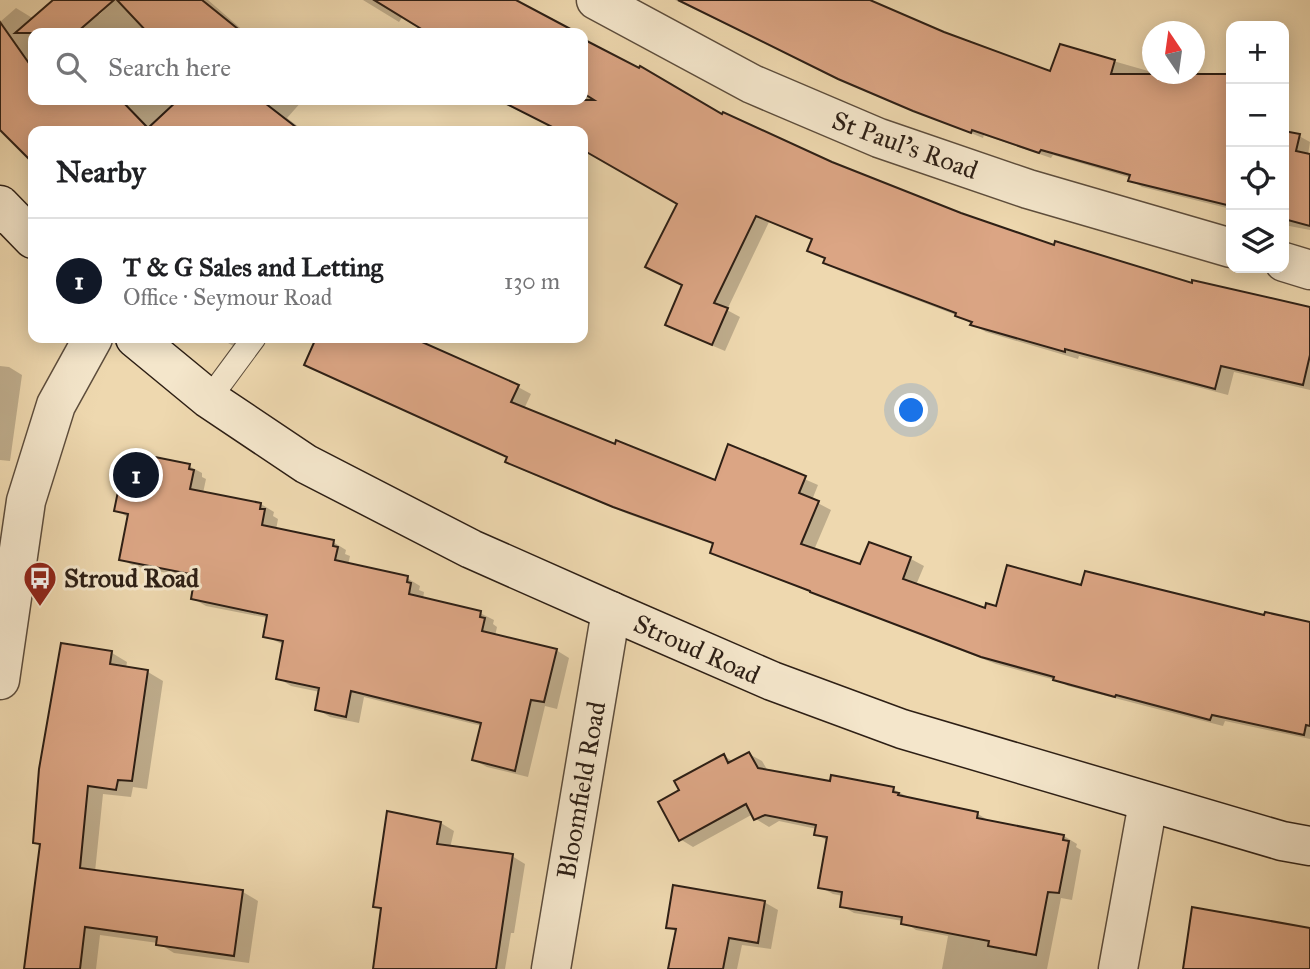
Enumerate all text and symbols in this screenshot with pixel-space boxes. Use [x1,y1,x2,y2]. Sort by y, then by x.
north arrow [1142,21,1205,84]
map controls [1226,21,1289,273]
button: + [1226,21,1289,84]
search box [28,28,588,105]
icon: search [52,48,90,86]
text: Search here [108,51,231,83]
button: − [1226,84,1289,147]
street label: St Paul's Road [828,104,982,186]
button: locate [1226,147,1289,210]
text: Nearby [56,154,146,190]
button: layers [1226,210,1289,273]
text: T & G Sales and Letting [123,251,383,283]
text: 1 [74,267,84,295]
text: 130 m [504,267,560,295]
text: Office · Seymour Road [123,283,332,311]
your location [894,393,928,427]
pin: 1 [113,449,159,501]
bus stop icon: Stroud Road [21,559,59,608]
place label: Stroud Road [64,562,200,594]
street label: Stroud Road [629,607,765,691]
street label: Bloomfield Road [550,699,612,881]

